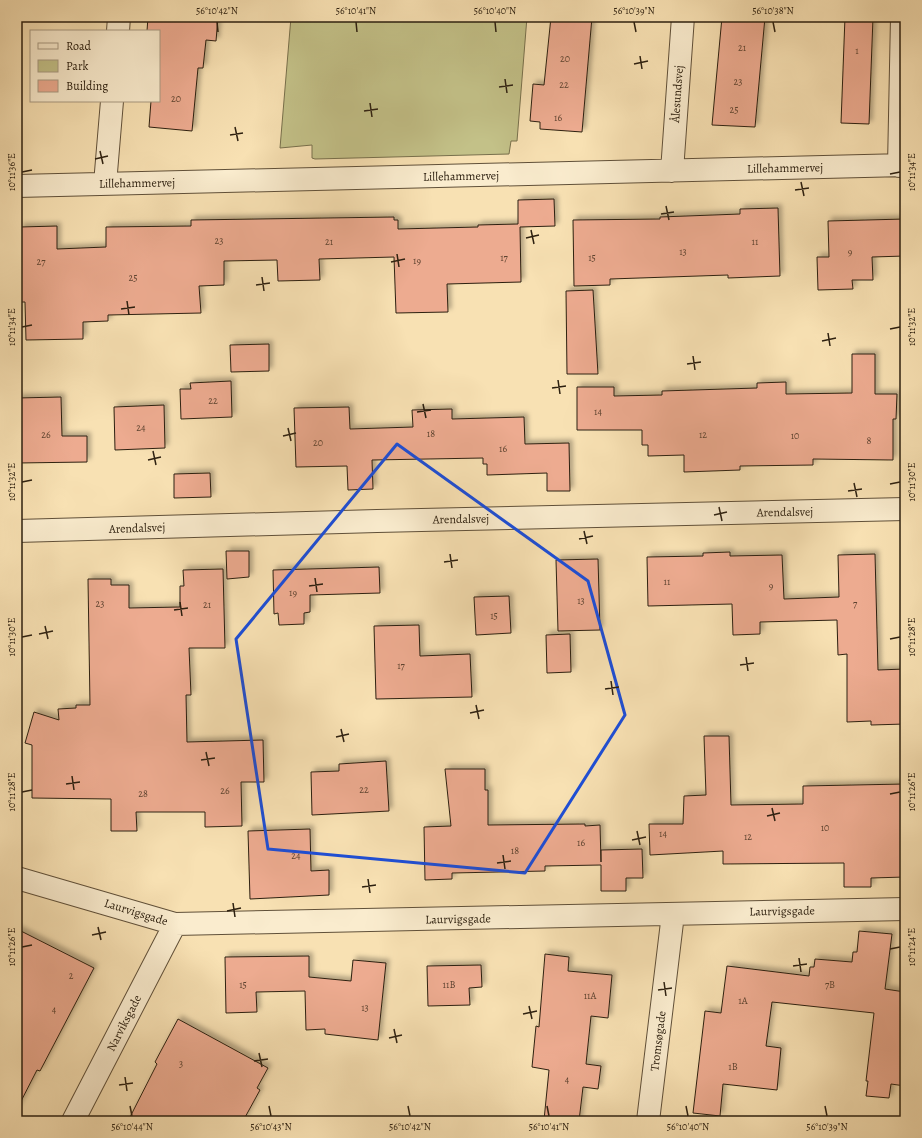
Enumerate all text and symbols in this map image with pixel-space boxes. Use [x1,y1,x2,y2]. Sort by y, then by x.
text: 56°10'42"N [196,4,238,17]
text: 56°10'41"N [336,4,376,17]
text: 56°10'40"N [474,4,516,17]
text: 56°10'39"N [613,4,655,17]
text: 56°10'38"N [752,4,794,17]
legend [30,30,160,102]
text: Road [66,38,92,54]
house number: 21 [738,41,747,54]
house number: 1 [855,44,859,57]
house number: 20 [560,52,570,65]
text: Park [66,58,89,74]
street label: Ålesundsvej [667,65,687,124]
house number: 23 [734,75,742,88]
text: Building [66,78,108,94]
house number: 22 [559,78,569,91]
house number: 20 [171,92,181,105]
house number: 25 [729,103,739,116]
house number: 16 [554,111,562,124]
text: 10°11'36"E [5,153,18,191]
text: 10°11'34"E [905,153,918,191]
street label: Lillehammervej [747,159,823,177]
street label: Lillehammervej [423,167,499,185]
street label: Lillehammervej [99,174,175,192]
house number: 23 [215,234,223,247]
house number: 21 [325,235,334,248]
house number: 11 [752,235,759,248]
house number: 13 [679,245,687,258]
house number: 9 [848,245,853,258]
house number: 17 [500,251,509,264]
house number: 15 [588,251,596,264]
house number: 19 [413,254,421,267]
house number: 27 [37,255,46,268]
house number: 25 [128,271,138,284]
text: 10°11'34"E [5,308,18,346]
text: 10°11'32"E [905,308,918,346]
house number: 22 [208,394,218,407]
house number: 14 [594,405,602,418]
house number: 24 [136,421,146,434]
house number: 18 [427,427,435,440]
house number: 26 [41,428,51,441]
house number: 12 [699,428,707,441]
house number: 10 [791,429,799,442]
house number: 8 [867,434,872,447]
house number: 20 [313,436,323,449]
house number: 16 [499,442,507,455]
text: 10°11'32"E [5,463,18,501]
text: 10°11'30"E [905,463,918,501]
street label: Arendalsvej [756,504,813,521]
street label: Arendalsvej [432,511,489,528]
street label: Arendalsvej [107,519,166,537]
house number: 11 [664,575,671,588]
house number: 9 [769,579,774,592]
house number: 19 [289,586,297,599]
house number: 13 [577,594,585,607]
house number: 23 [96,597,104,610]
house number: 7 [853,597,858,610]
house number: 21 [203,598,212,611]
house number: 15 [490,609,498,622]
text: 10°11'28"E [905,617,918,656]
text: 10°11'30"E [5,618,18,656]
house number: 17 [397,659,406,672]
text: 10°11'28"E [5,772,18,811]
text: 10°11'26"E [905,773,918,811]
house number: 22 [359,783,369,796]
house number: 26 [220,784,230,797]
house number: 28 [138,787,148,800]
house number: 10 [821,821,829,834]
house number: 14 [659,827,667,840]
house number: 12 [744,830,752,843]
house number: 16 [577,836,585,849]
house number: 18 [511,844,519,857]
house number: 24 [291,849,301,862]
street label: Laurvigsgade [102,895,170,929]
street label: Laurvigsgade [749,902,815,920]
street label: Laurvigsgade [425,910,491,928]
text: 10°11'26"E [5,928,18,966]
text: 10°11'24"E [905,928,918,966]
house number: 2 [69,969,74,982]
house number: 15 [239,978,247,991]
house number: 11B [443,978,455,991]
house number: 7B [825,978,835,991]
house number: 11A [584,989,596,1002]
street label: Narviksgade [103,992,145,1054]
house number: 1A [738,994,748,1007]
house number: 13 [361,1001,369,1014]
house number: 4 [52,1003,57,1016]
street label: Tromsøgade [646,1010,670,1072]
house number: 3 [179,1057,183,1070]
house number: 1B [728,1060,738,1073]
house number: 4 [565,1073,570,1086]
text: 56°10'44"N [111,1120,153,1133]
text: 56°10'43"N [250,1120,292,1133]
text: 56°10'42"N [389,1120,431,1133]
text: 56°10'41"N [529,1120,569,1133]
text: 56°10'40"N [667,1120,709,1133]
text: 56°10'39"N [806,1120,848,1133]

